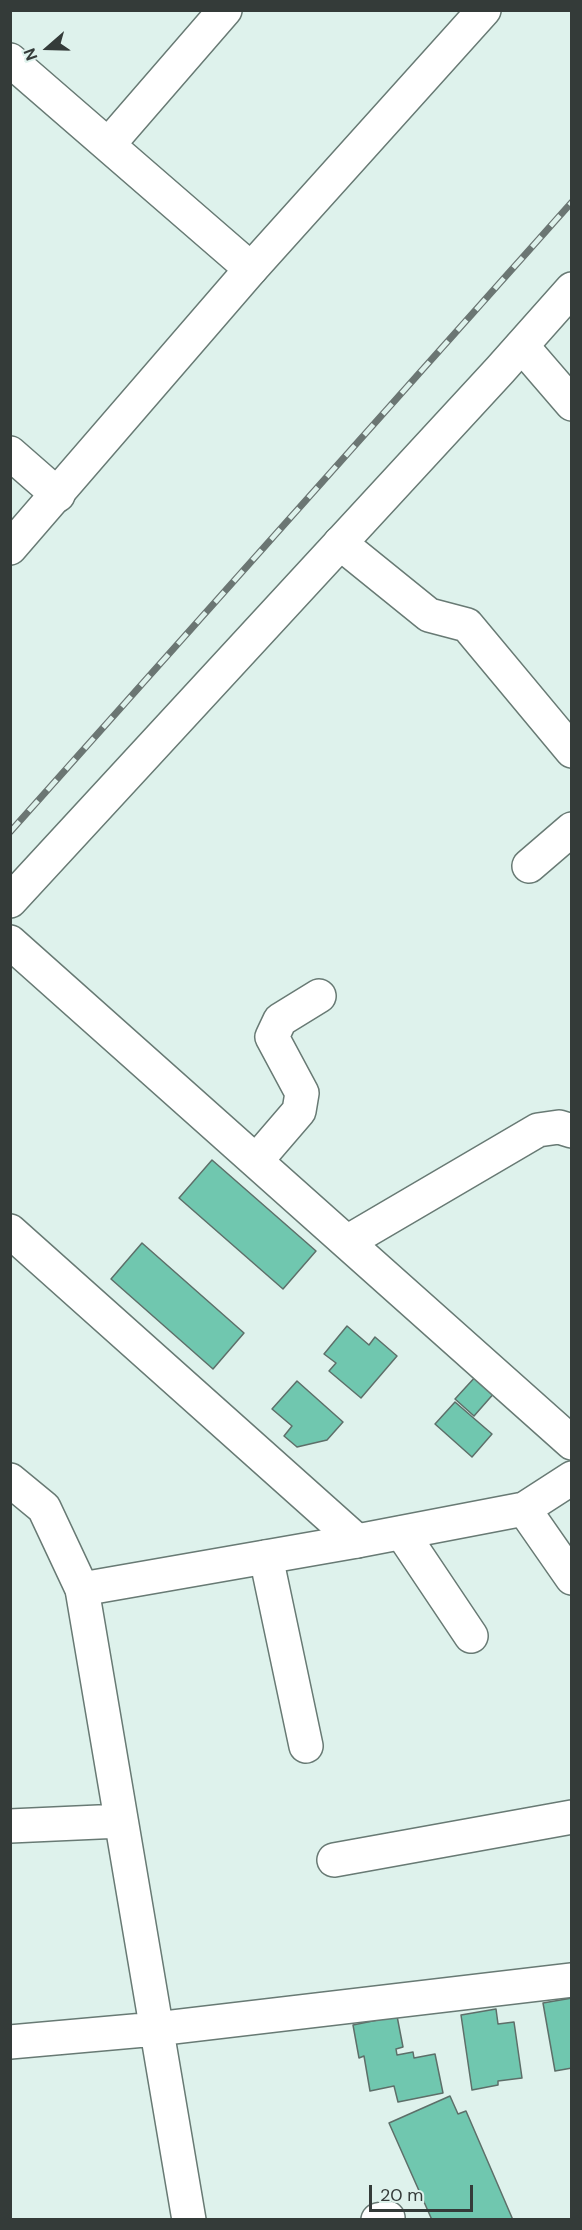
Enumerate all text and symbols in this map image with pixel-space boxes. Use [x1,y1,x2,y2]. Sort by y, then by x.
north arrow [18,18,78,78]
text: N [19,45,42,63]
scale bar [372,2173,476,2211]
text: 20 m [380,2183,423,2207]

